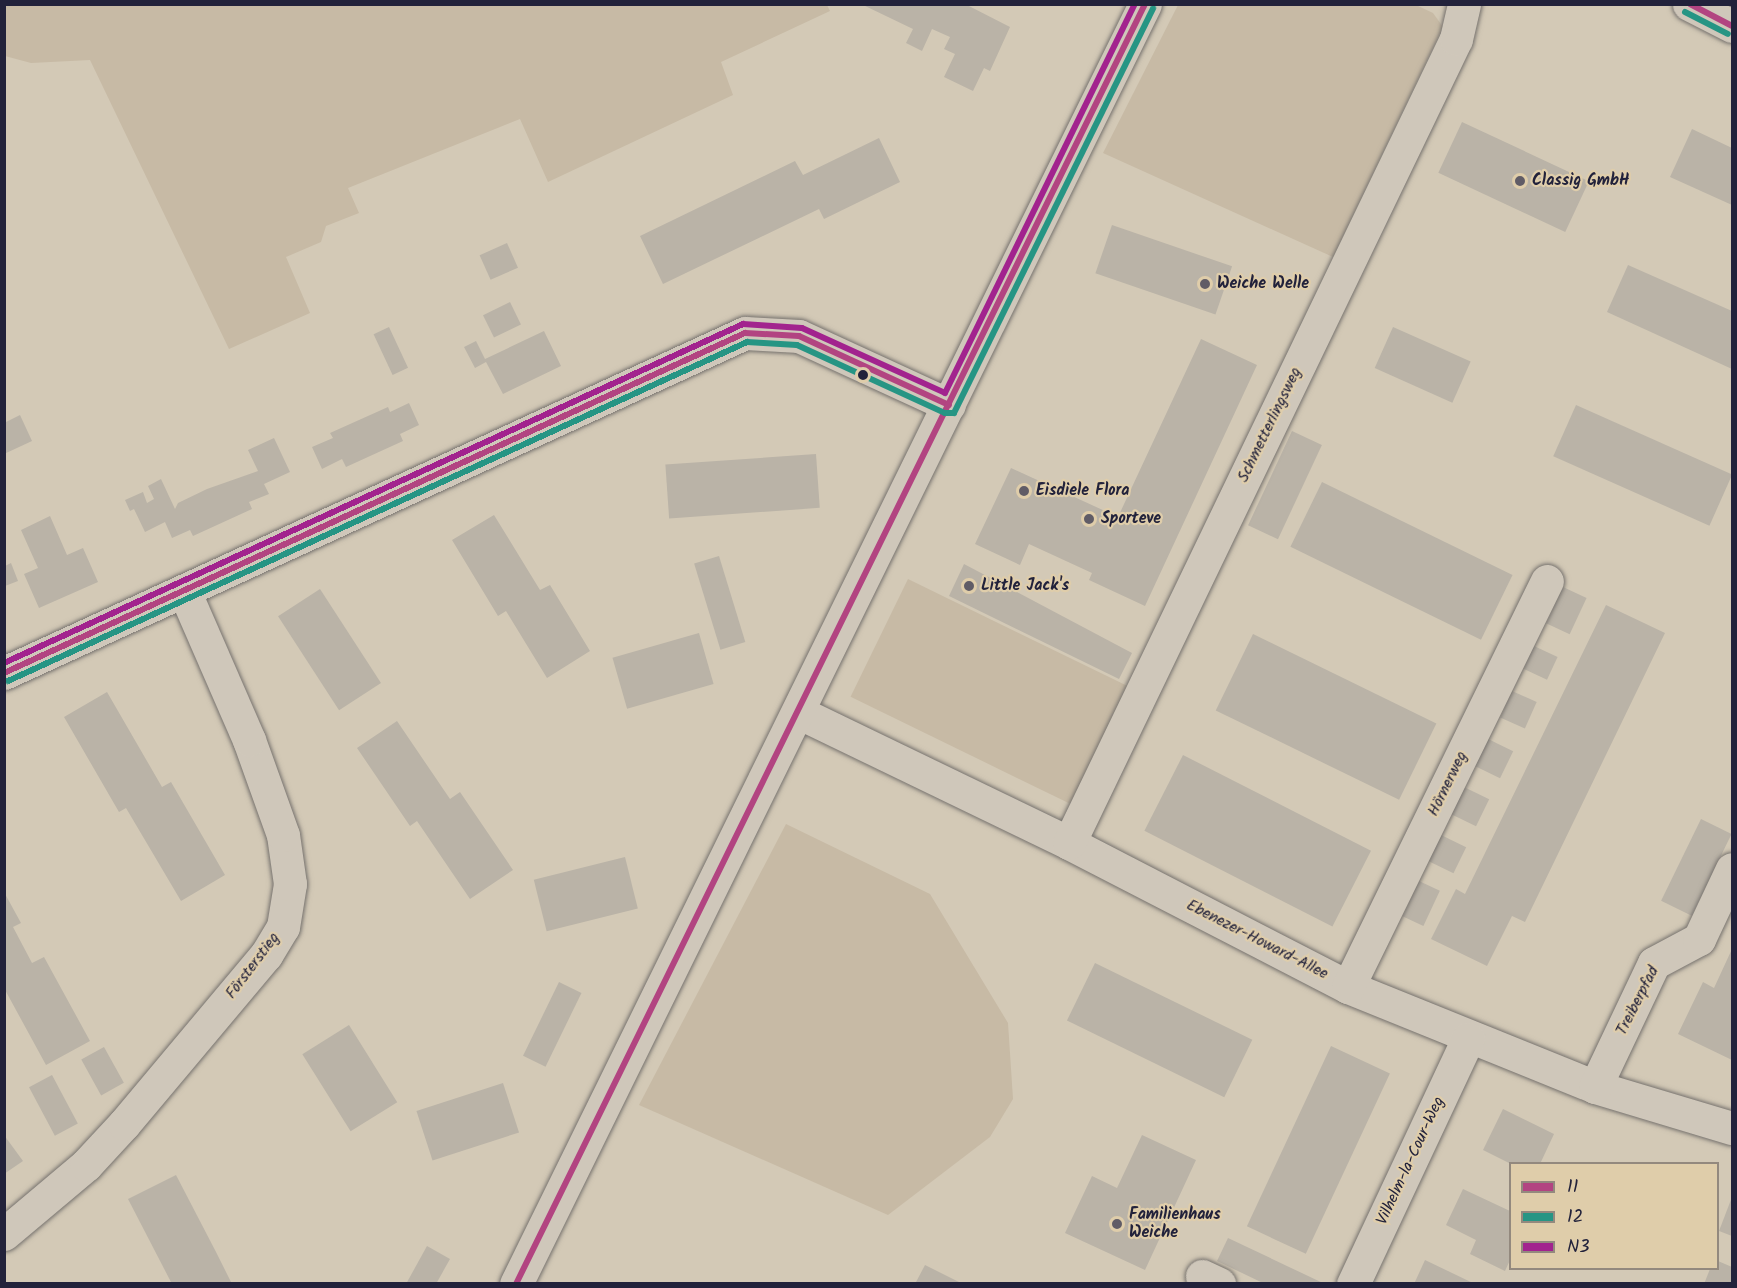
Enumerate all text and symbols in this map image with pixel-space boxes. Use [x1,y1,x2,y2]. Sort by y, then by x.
place label: Classig GmbH [1532,171,1629,191]
marker: Classig GmbH [1513,174,1527,188]
place label: Weiche Welle [1217,274,1309,294]
marker: Weiche Welle [1198,277,1212,291]
street label: Schmetterlingsweg [1234,365,1306,485]
unlabelled marker [857,369,869,381]
place label: Eisdiele Flora [1036,481,1129,501]
marker: Eisdiele Flora [1017,484,1031,498]
place label: Sporteve [1101,509,1161,529]
marker: Sporteve [1082,512,1096,526]
place label: Little Jack's [981,576,1069,596]
marker: Little Jack's [962,579,976,593]
street label: Hörnerweg [1424,748,1472,820]
street label: Ebenezer-Howard-Allee [1183,896,1331,984]
street label: Försterstieg [222,929,284,1003]
street label: Treiberpfad [1612,963,1664,1039]
street label: Vilhelm-la-Cour-Weg [1373,1094,1449,1228]
legend [1509,1162,1719,1270]
text: 11 [1567,1173,1578,1202]
text: 12 [1567,1203,1583,1232]
place label: Familienhaus Weiche [1129,1205,1221,1243]
marker: Familienhaus Weiche [1110,1217,1124,1231]
text: N3 [1567,1233,1589,1262]

